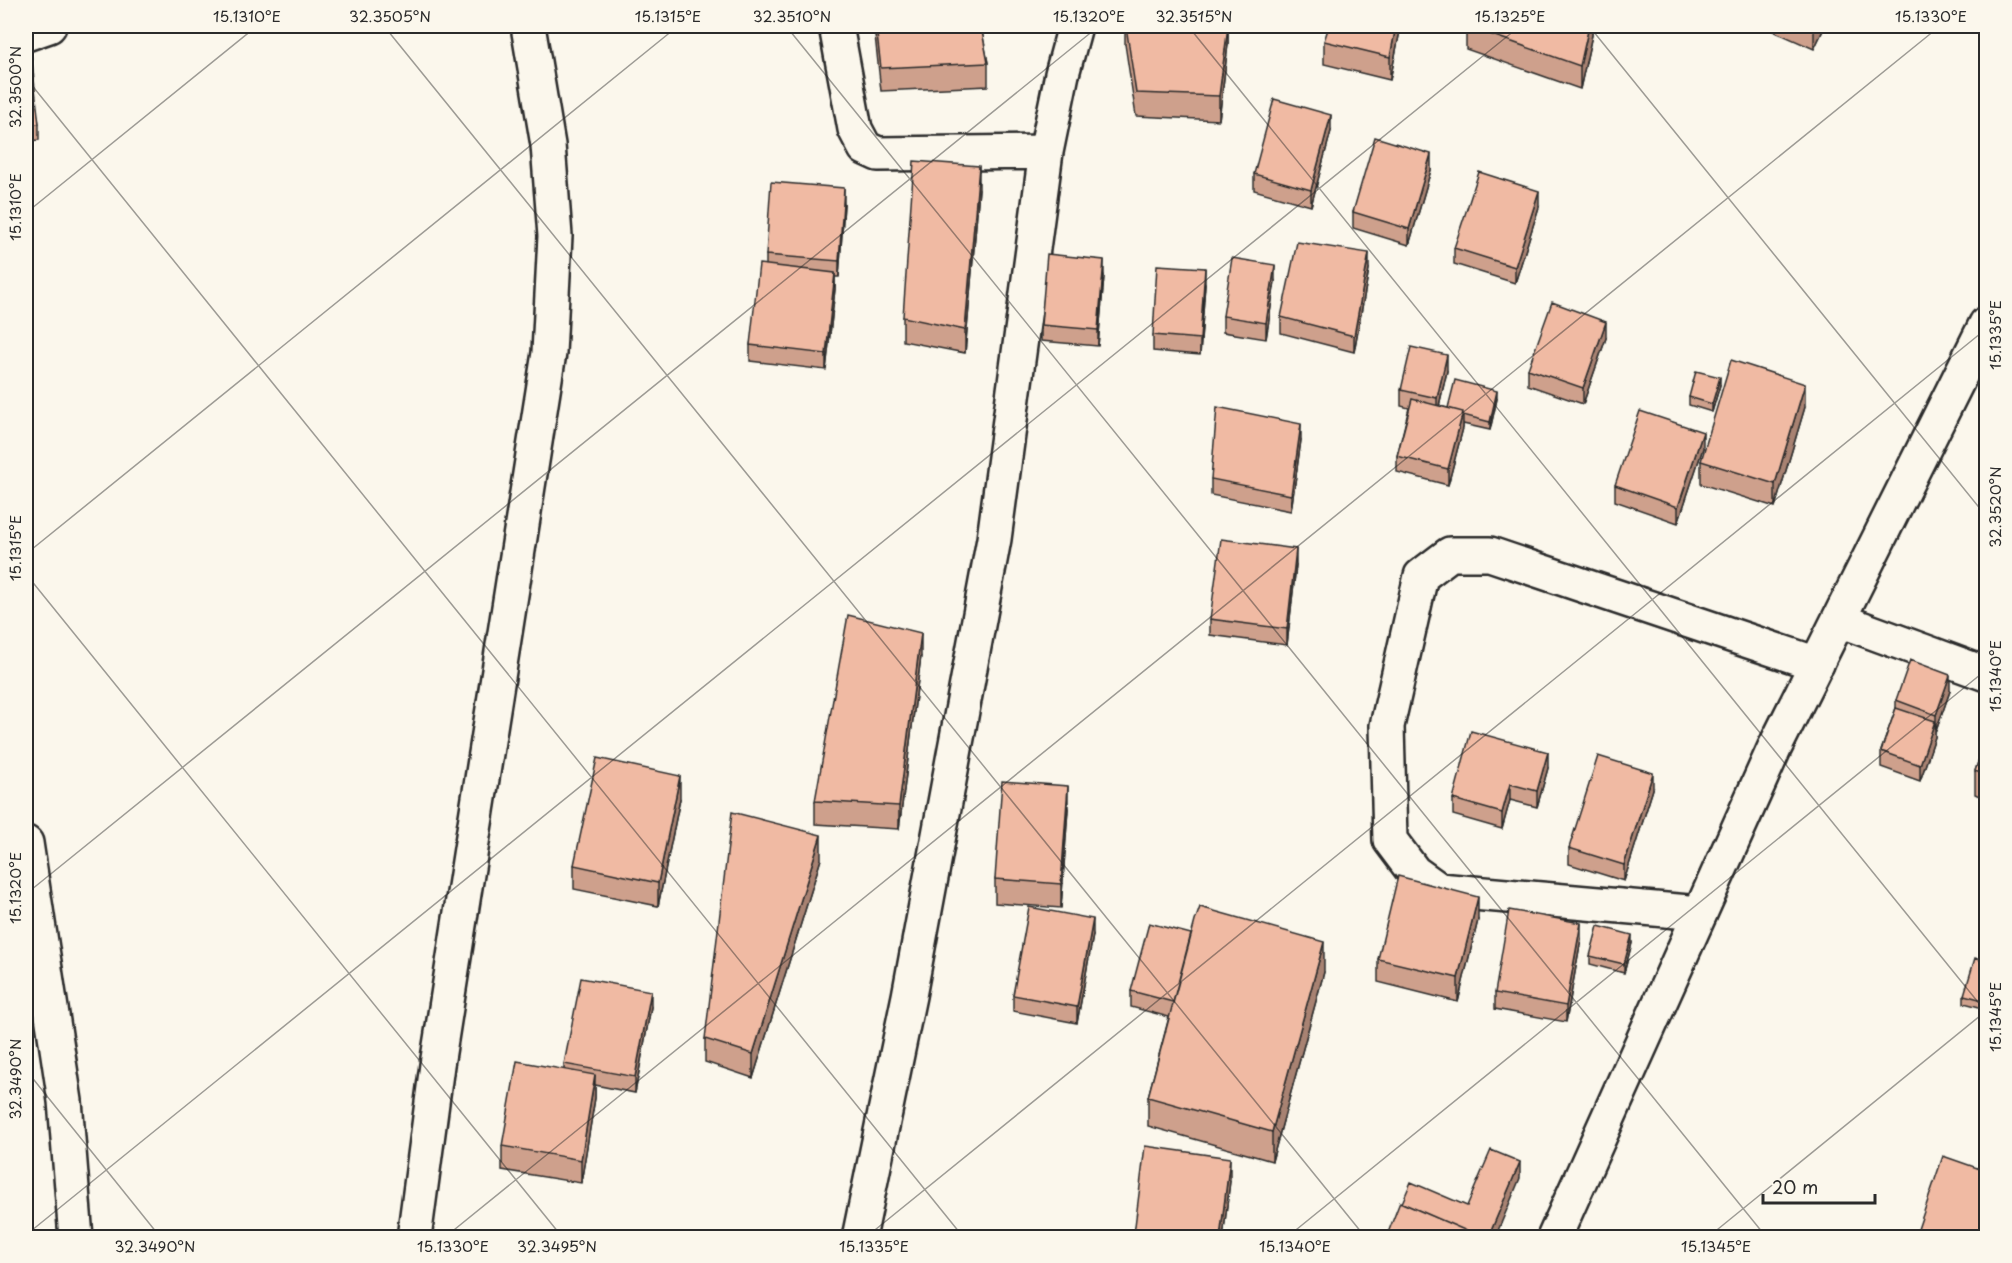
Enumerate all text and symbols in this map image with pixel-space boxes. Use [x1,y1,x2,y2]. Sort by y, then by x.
text: 15.1310°E [213,4,281,27]
text: 32.3505°N [349,4,431,27]
text: 15.1315°E [635,4,701,27]
text: 32.3510°N [753,4,831,27]
text: 15.1320°E [1053,4,1125,27]
text: 32.3515°N [1155,4,1233,27]
text: 15.1325°E [1475,4,1545,27]
text: 15.1330°E [1895,4,1967,27]
text: 32.3500°N [3,46,26,128]
text: 15.1310°E [3,173,26,241]
text: 15.1335°E [1983,300,2006,370]
text: 32.3520°N [1983,466,2006,548]
text: 15.1315°E [3,515,26,581]
text: 15.1340°E [1983,640,2006,712]
text: 15.1320°E [3,852,26,924]
text: 15.1345°E [1983,982,2006,1052]
text: 32.3490°N [3,1038,26,1120]
scale bar [1763,1167,1876,1205]
text: 20 m [1772,1173,1818,1200]
text: 32.3490°N [114,1234,196,1257]
text: 15.1330°E [417,1234,489,1257]
text: 32.3495°N [517,1234,597,1257]
text: 15.1335°E [839,1234,909,1257]
text: 15.1340°E [1259,1234,1331,1257]
text: 15.1345°E [1681,1234,1751,1257]

